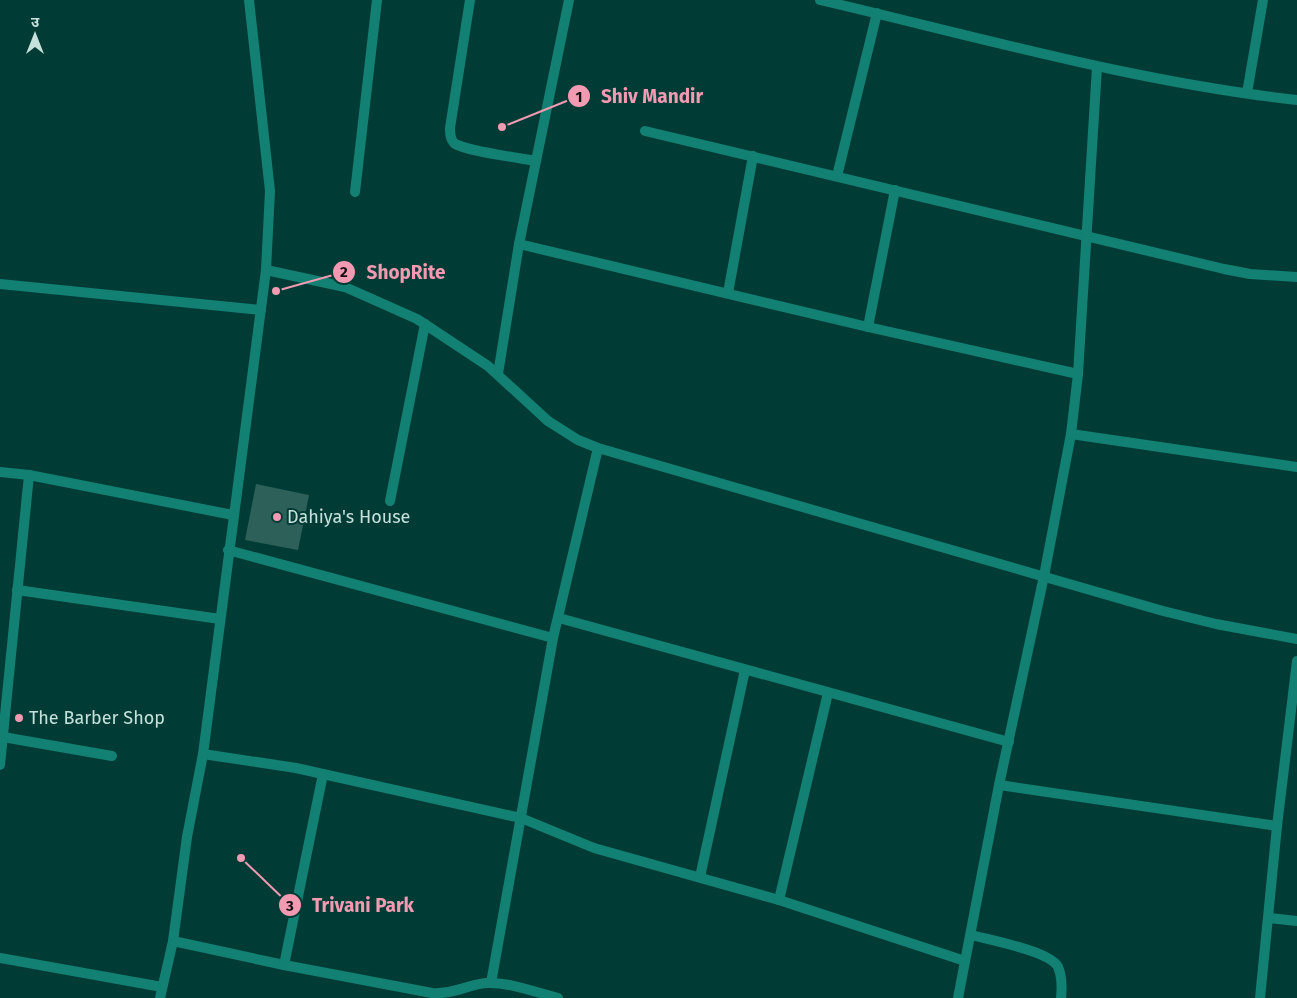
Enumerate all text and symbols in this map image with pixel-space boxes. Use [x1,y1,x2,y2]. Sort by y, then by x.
north arrow [10,10,60,60]
text: उ [31,14,40,31]
callout: Shiv Mandir [566,79,713,113]
text: Shiv Mandir [601,85,703,108]
text: 1 [576,88,582,106]
callout: ShopRite [331,255,455,289]
text: ShopRite [367,261,445,284]
text: 2 [340,263,348,281]
place label: Dahiya's House [287,506,410,528]
marker: Dahiya's House [271,511,283,523]
place label: The Barber Shop [29,707,165,729]
marker: The Barber Shop [13,712,25,724]
callout: Trivani Park [277,888,424,922]
text: Trivani Park [312,894,415,917]
text: 3 [285,897,294,915]

